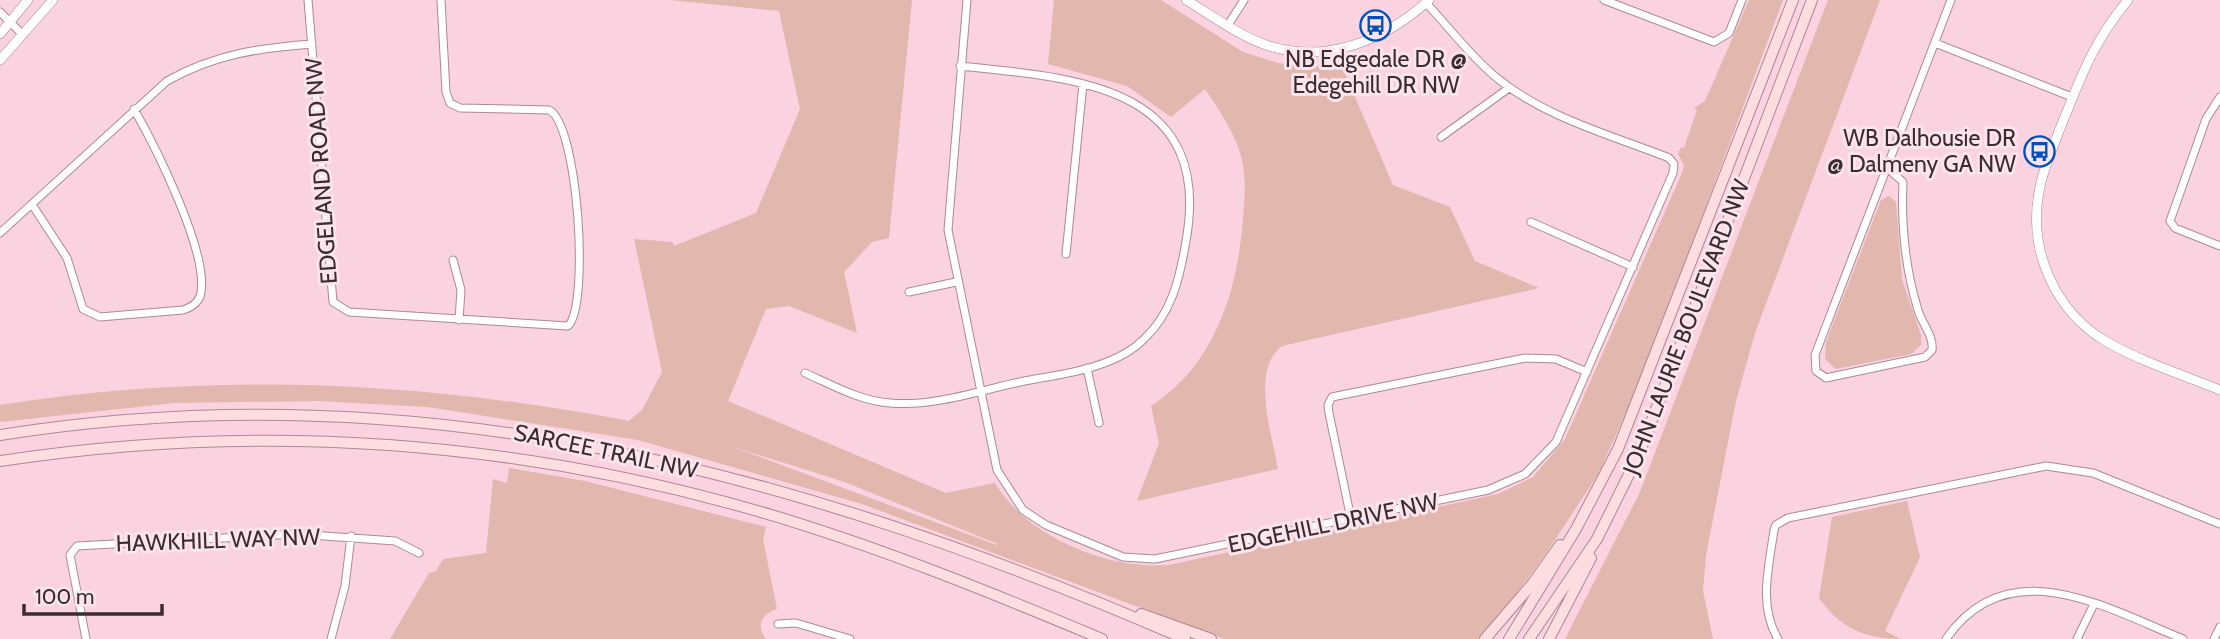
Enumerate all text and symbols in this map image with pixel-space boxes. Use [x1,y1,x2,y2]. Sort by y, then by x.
bus stop icon: NB Edgedale DR @ Edegehill DR NW [1359,8,1393,42]
place label: NB Edgedale DR @ Edegehill DR NW [1285,45,1467,99]
street label: EDGELAND ROAD NW [299,57,343,285]
place label: WB Dalhousie DR @ Dalmeny GA NW [1827,124,2016,178]
bus stop icon: WB Dalhousie DR @ Dalmeny GA NW [2022,134,2056,168]
street label: JOHN LAURIE BOULEVARD NW [1616,175,1755,480]
street label: SARCEE TRAIL NW [512,418,701,484]
street label: EDGEHILL DRIVE NW [1225,487,1441,559]
street label: HAWKHILL WAY NW [115,522,321,558]
scale bar [24,572,163,616]
text: 100 m [35,584,94,609]

